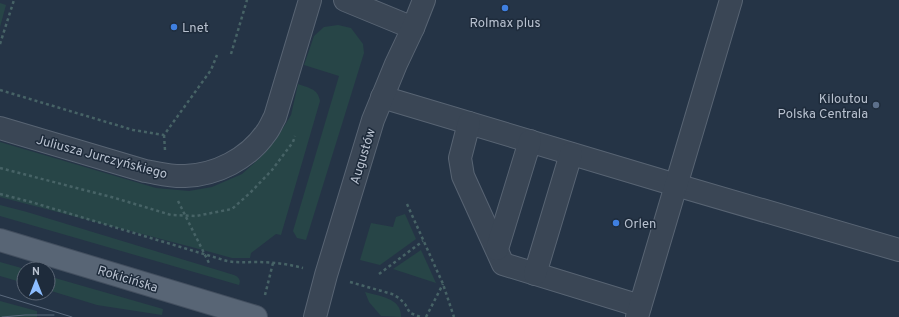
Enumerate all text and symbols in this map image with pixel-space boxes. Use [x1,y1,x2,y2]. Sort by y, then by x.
marker: Rolmax plus [500,3,510,13]
place label: Rolmax plus [469,16,541,32]
place label: Lnet [182,21,209,37]
marker: Lnet [169,22,179,32]
place label: Kiloutou Polska Centrala [778,92,868,123]
marker: Kiloutou Polska Centrala [871,100,881,110]
street label: Augustów [348,127,380,187]
street label: Juliusza Jurczyńskiego [34,133,169,183]
place label: Orlen [624,217,656,233]
marker: Orlen [611,218,621,228]
north arrow [16,261,56,301]
street label: Rokicińska [95,263,160,297]
text: N [32,265,40,279]

